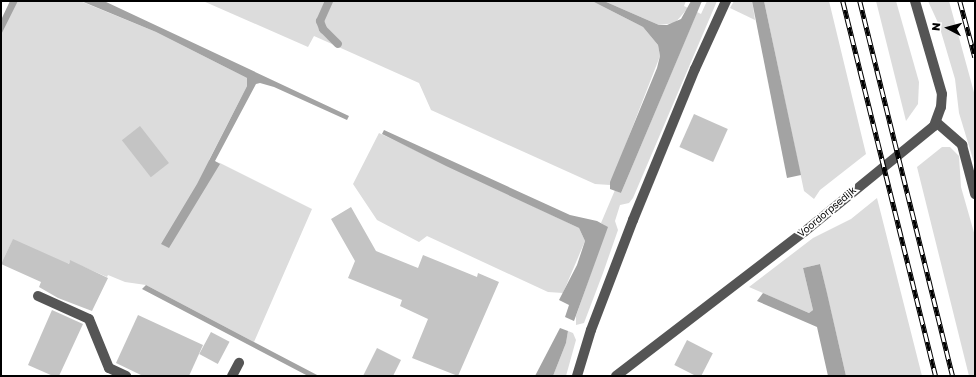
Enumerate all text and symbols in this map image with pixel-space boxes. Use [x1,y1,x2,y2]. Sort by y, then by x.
north arrow [928,8,968,48]
text: N [929,22,942,32]
street label: Voordorpsedijk [795,184,859,240]

